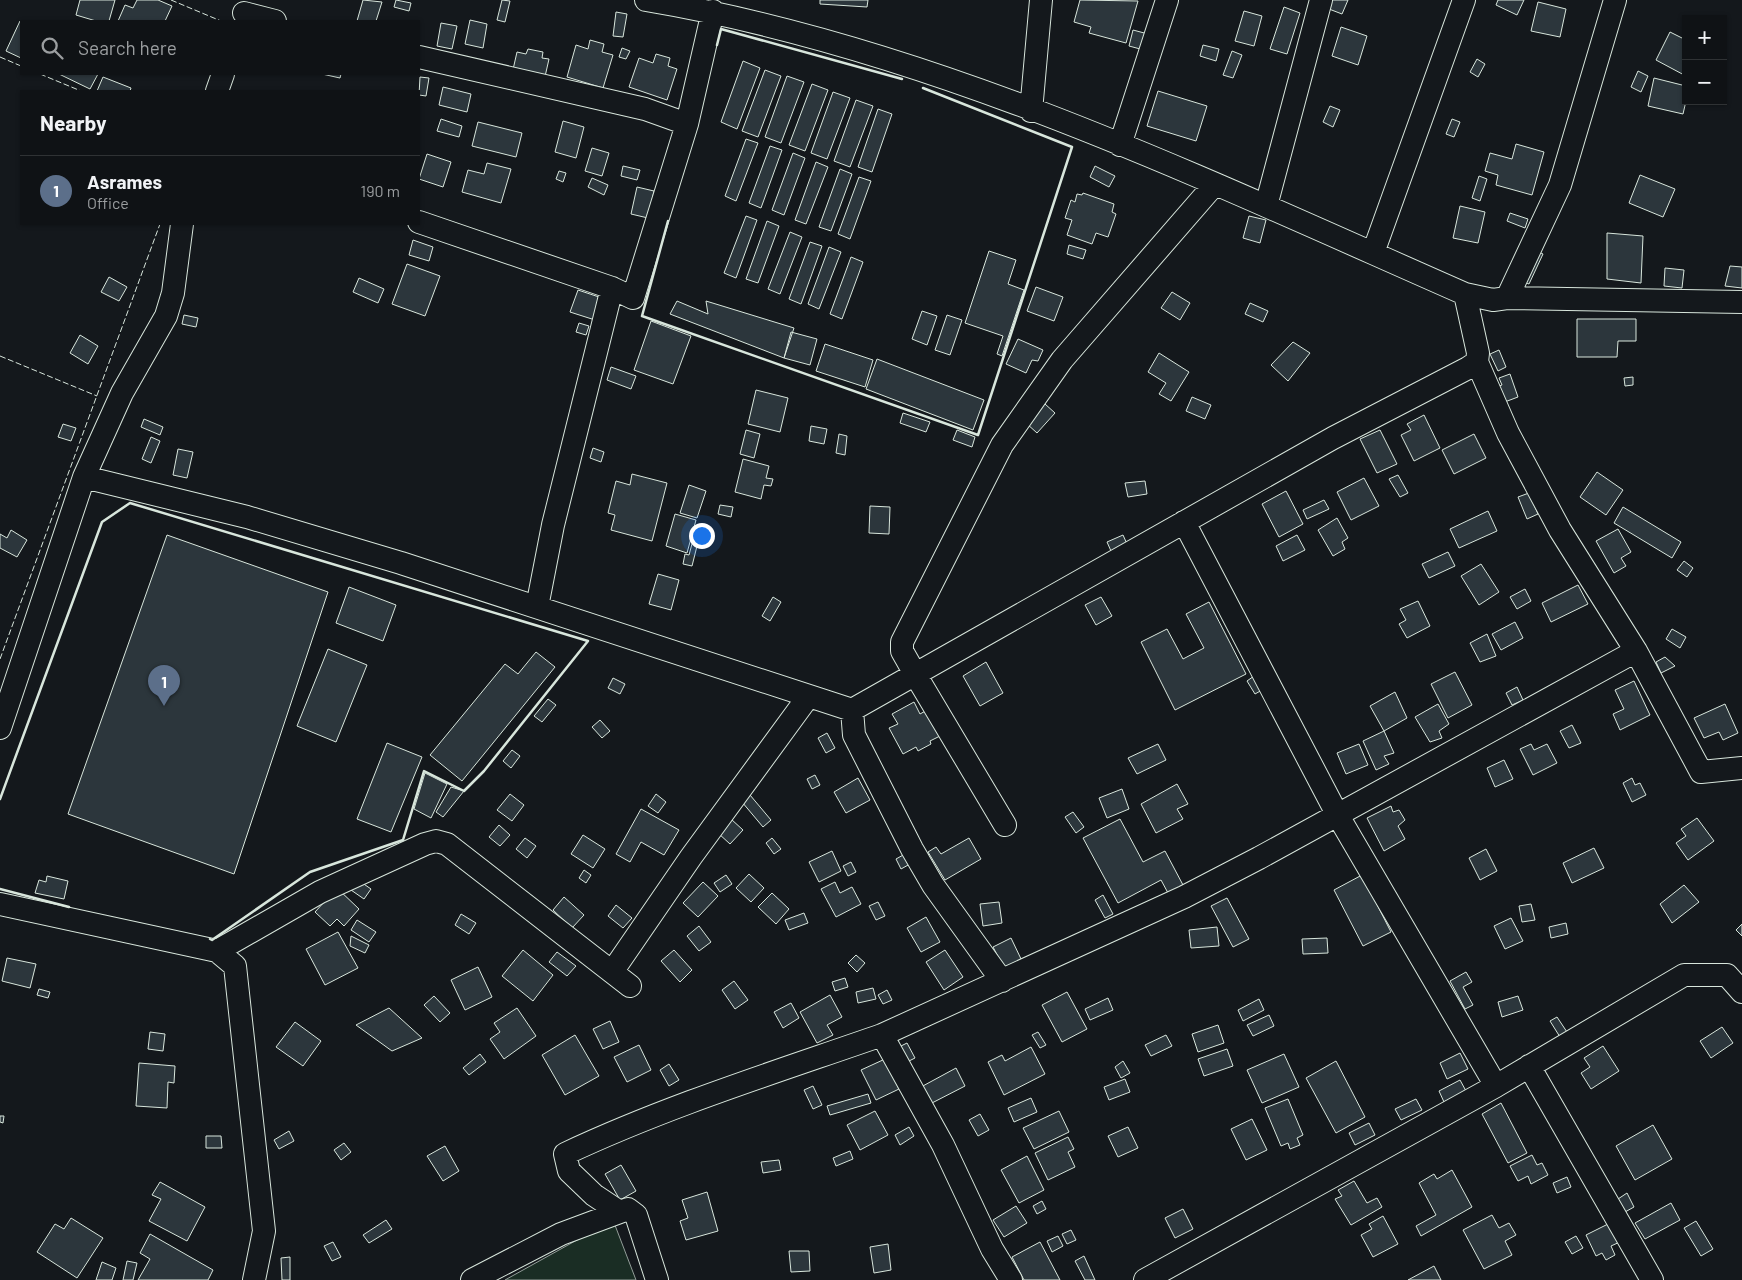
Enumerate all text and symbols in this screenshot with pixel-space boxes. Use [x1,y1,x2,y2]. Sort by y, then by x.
map controls [1682,15,1727,105]
button: + [1682,15,1727,60]
search box [20,20,420,75]
icon: search [38,34,66,62]
text: Search here [78,36,177,59]
button: − [1682,60,1727,105]
text: Nearby [40,110,106,135]
text: Asrames [87,170,162,193]
text: 1 [53,181,59,200]
text: 190 m [361,181,400,200]
text: Office [87,193,129,212]
your location [689,523,715,549]
pin: 1 [148,665,180,706]

